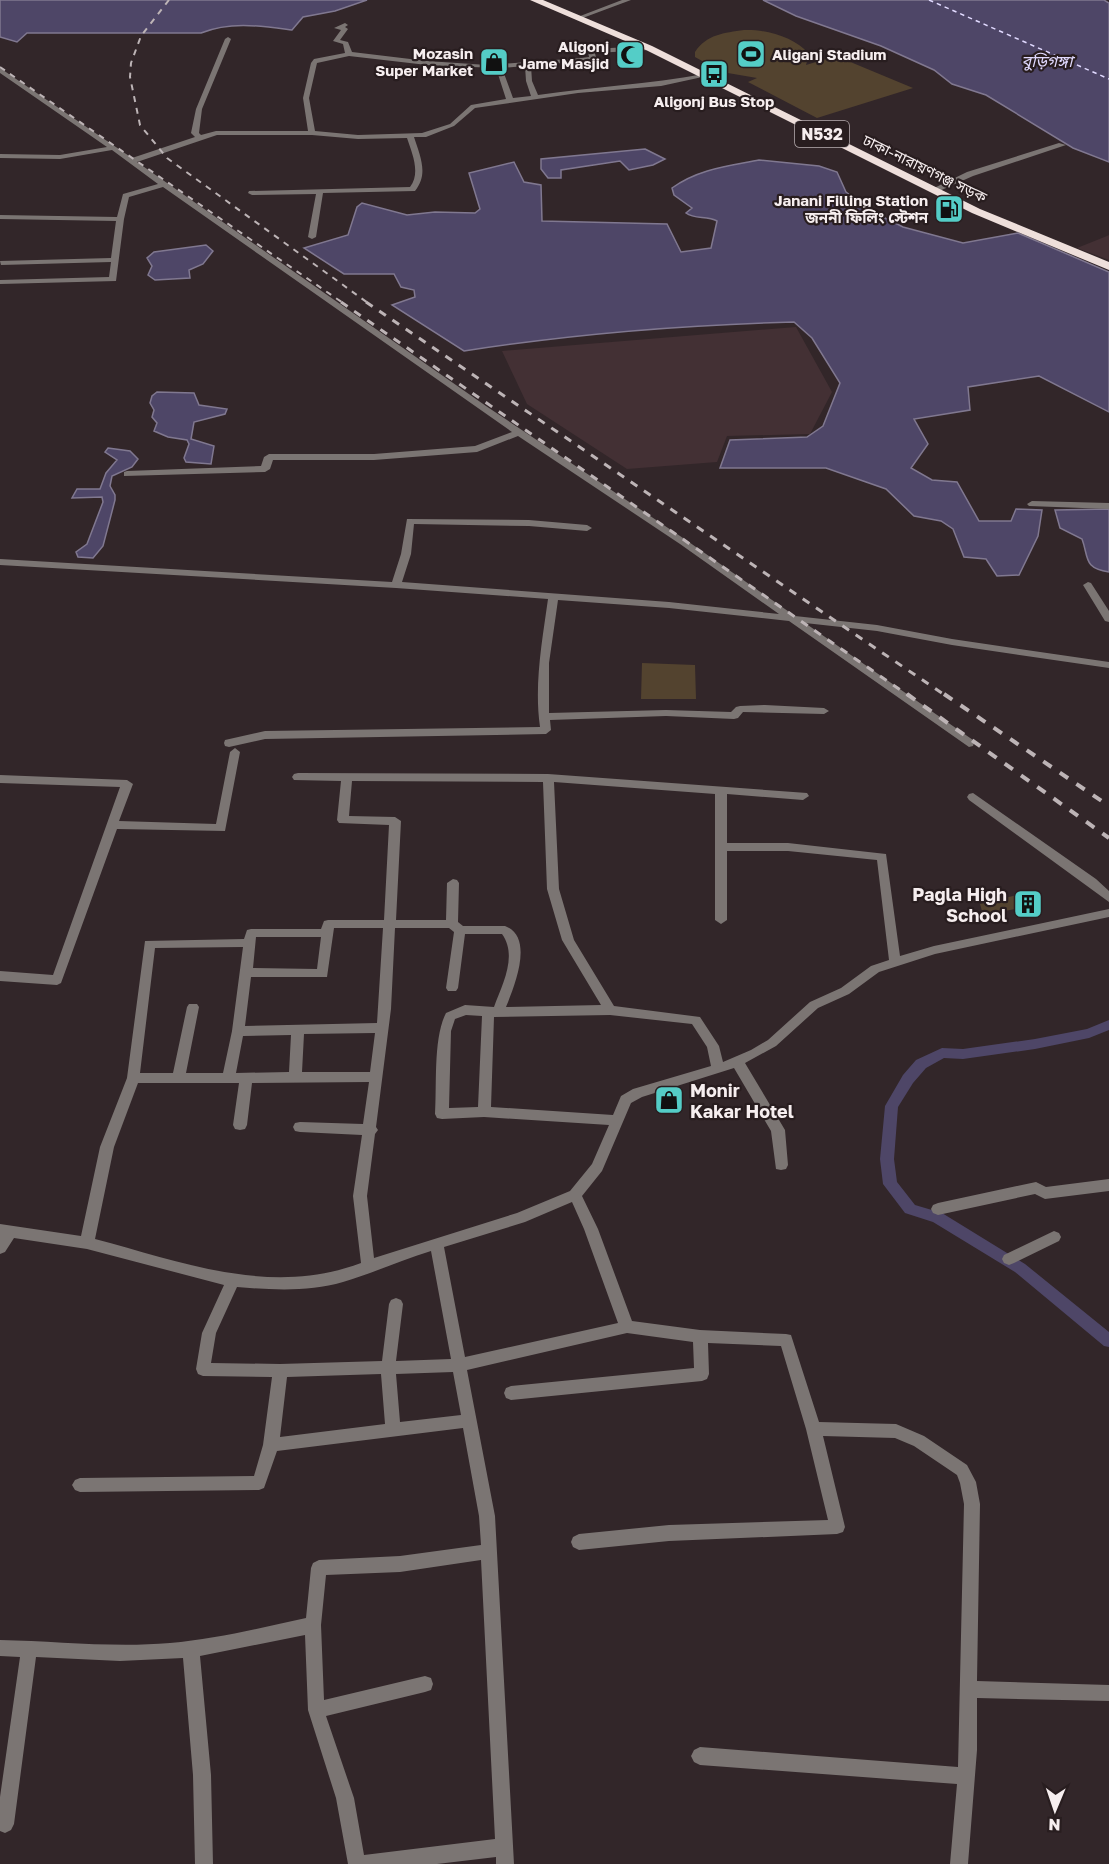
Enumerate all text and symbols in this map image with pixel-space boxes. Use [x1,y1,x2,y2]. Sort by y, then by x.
place label: Aligonj Jame Masjid [518,37,609,72]
sports icon: Aliganj Stadium [735,38,767,70]
mosque icon: Aligonj Jame Masjid [614,39,646,71]
place label: Mozasin Super Market [375,44,473,79]
place label: Aliganj Stadium [772,45,886,63]
shop icon: Mozasin Super Market [478,46,510,78]
water label: বুড়িগঙ্গা [1022,51,1075,71]
bus stop icon: Aligonj Bus Stop [698,58,730,90]
place label: Aligonj Bus Stop [654,92,774,110]
road number: N532 [795,121,849,147]
street label: ঢাকা-নারায়ণগঞ্জ সড়ক [859,130,991,206]
place label: Janani Filling Station জননী ফিলিং স্টেশন [774,191,929,226]
fuel station icon: Janani Filling Station জননী ফিলিং স্টেশন [933,193,965,225]
place label: Pagla High School [912,883,1007,926]
building icon: Pagla High School [1012,888,1044,920]
place label: Monir Kakar Hotel [690,1079,794,1122]
shop icon: Monir Kakar Hotel [653,1084,685,1116]
north arrow [1025,1780,1085,1840]
text: N [1048,1815,1061,1835]

